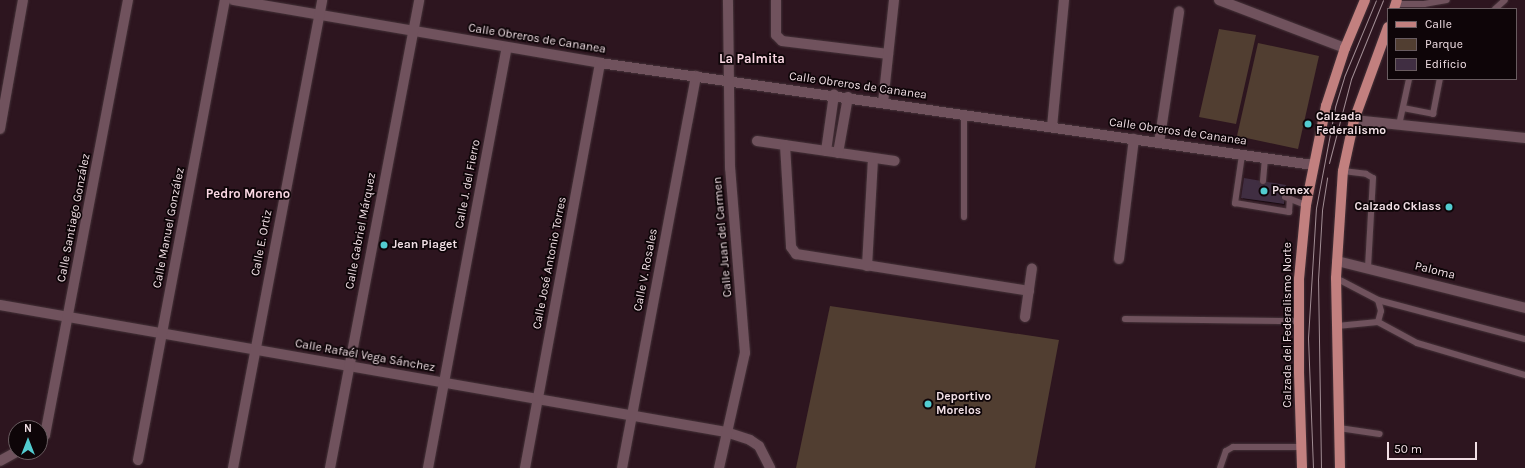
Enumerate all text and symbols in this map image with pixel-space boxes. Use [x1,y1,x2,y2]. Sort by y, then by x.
legend [1387,8,1517,80]
text: Calle [1425,17,1452,31]
street label: Calle Obreros de Cananea [467,21,607,57]
text: Parque [1425,37,1463,51]
district label: La Palmita [719,51,785,67]
text: Edificio [1425,57,1466,71]
street label: Calle Obreros de Cananea [788,69,928,103]
place label: Calzada Federalismo [1316,110,1386,138]
street label: Calle Obreros de Cananea [1108,115,1248,149]
marker: Calzada Federalismo [1303,119,1313,129]
street label: Calle J. del Fierro [452,138,484,230]
street label: Calle Santiago González [54,152,94,284]
street label: Calle Manuel González [150,167,188,289]
street label: Calle Gabriel Márquez [343,171,379,291]
street label: Calle Juan del Carmen [711,176,735,298]
place label: Pemex [1272,184,1310,198]
district label: Pedro Moreno [206,186,290,202]
marker: Pemex [1259,186,1269,196]
street label: Calle José Antonio Torres [530,196,570,330]
place label: Calzado Cklass [1355,200,1441,214]
marker: Calzado Cklass [1444,202,1454,212]
street label: Calle E. Ortiz [249,209,275,277]
street label: Calle V. Rosales [631,227,661,313]
place label: Jean Piaget [392,238,457,252]
marker: Jean Piaget [379,240,389,250]
street label: Calzada del Federalismo Norte [1281,242,1295,408]
street label: Paloma [1413,259,1457,283]
street label: Calle Rafaél Vega Sánchez [294,337,436,375]
place label: Deportivo Morelos [936,390,991,418]
marker: Deportivo Morelos [923,399,933,409]
north arrow [8,420,48,460]
text: N [24,422,32,435]
scale bar [1389,434,1479,460]
text: 50 m [1394,442,1422,456]

